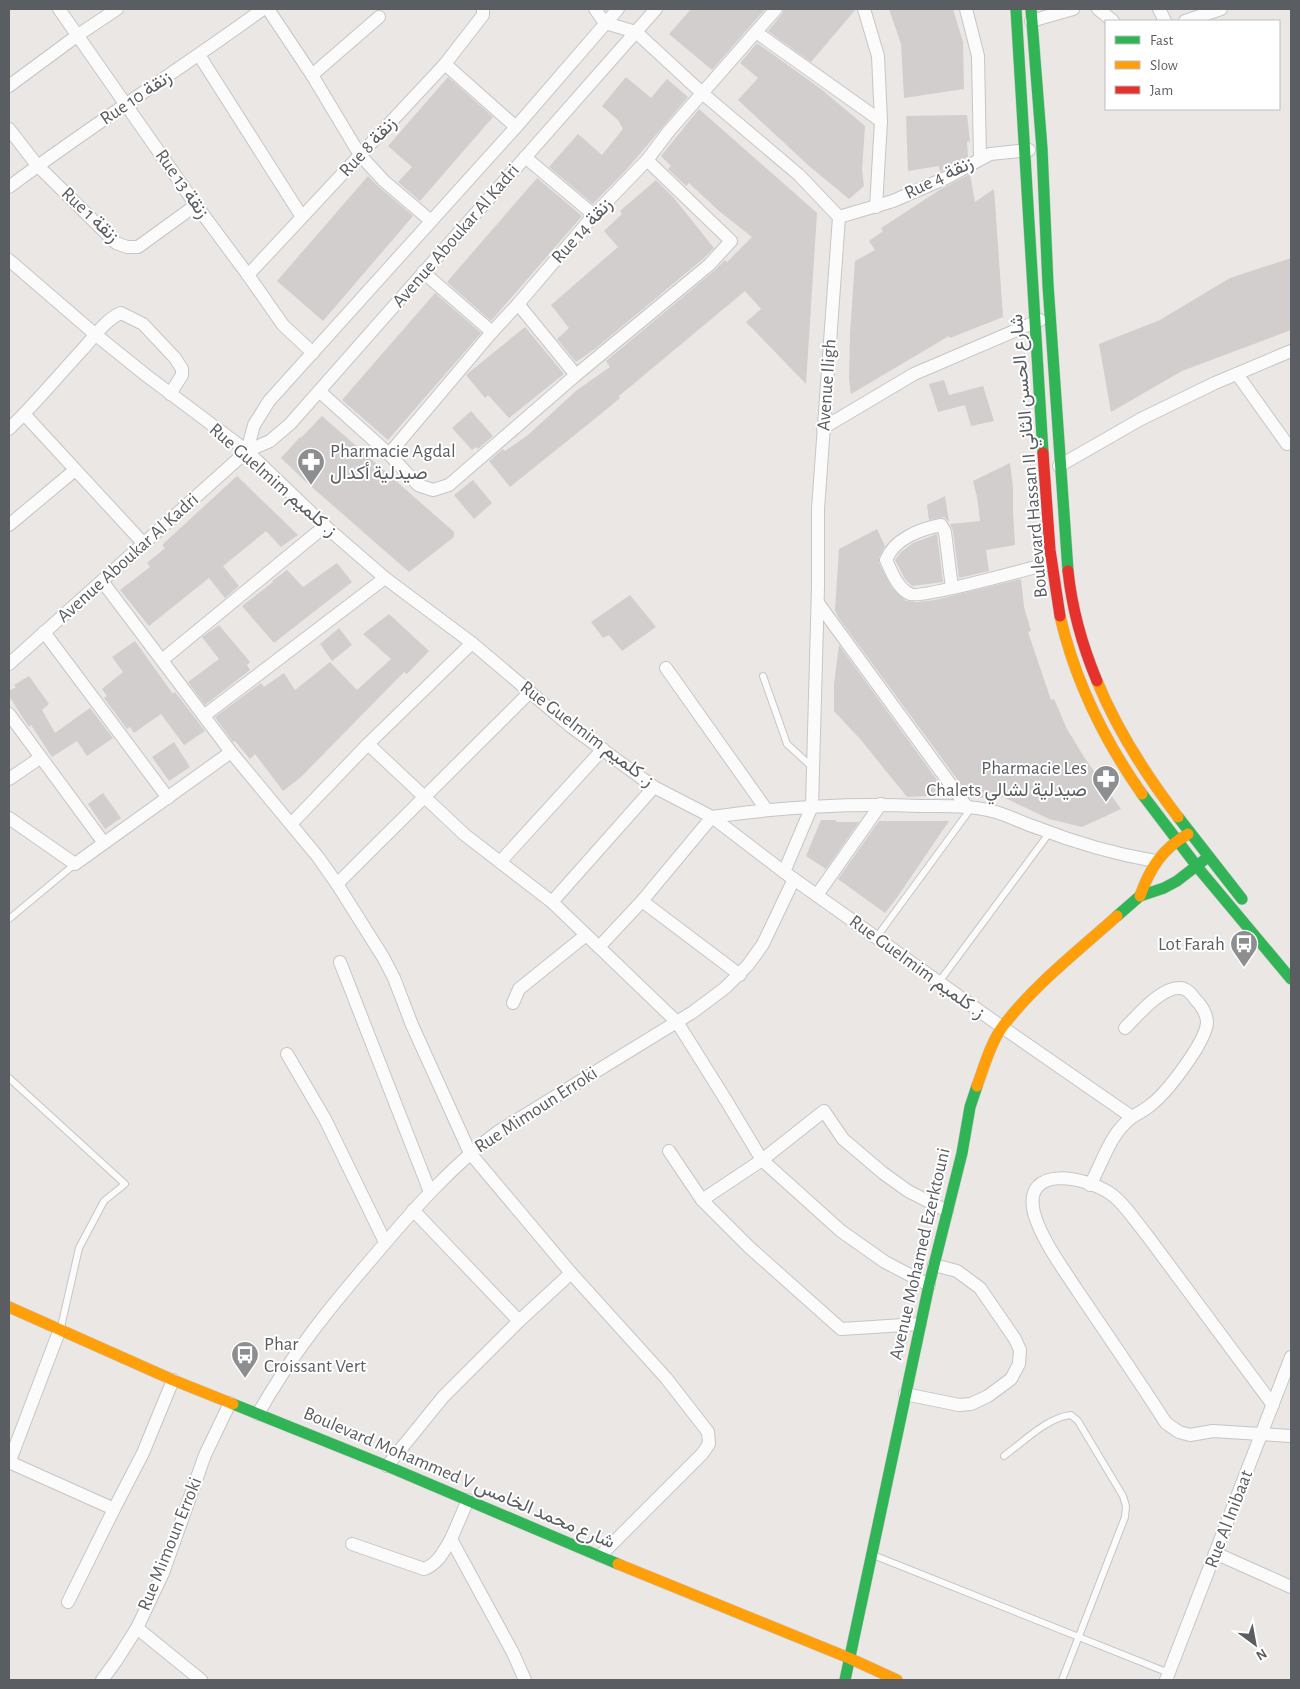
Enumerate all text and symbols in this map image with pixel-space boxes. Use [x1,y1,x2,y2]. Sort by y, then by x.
legend [1105,20,1280,110]
text: Fast [1150,33,1174,48]
text: Slow [1150,58,1178,73]
street label: Rue 10 زنقة [97,67,176,129]
text: Jam [1150,83,1173,98]
street label: Rue 8 زنقة [336,114,401,181]
street label: Rue 13 زنقة [151,146,212,222]
street label: Rue 4 زنقة [902,153,977,204]
street label: Avenue Aboukar Al Kadri [389,161,523,311]
street label: Rue 1 زنقة [57,184,123,247]
street label: Rue 14 زنقة [548,195,617,268]
street label: Boulevard Hassan II شارع الحسن الثاني [1007,313,1056,599]
street label: Avenue Iligh [814,338,840,432]
street label: Rue Guelmim ز. كلميم [204,420,340,542]
place label: Pharmacie Agdal صيدلية أكدال [330,442,456,484]
pharmacy icon: Pharmacie Agdal صيدلية أكدال [296,447,326,486]
street label: Avenue Aboukar Al Kadri [54,490,202,626]
street label: Rue Guelmim ز. كلميم [515,678,658,792]
place label: Pharmacie Les Chalets صيدلية لشالي [926,759,1087,805]
pharmacy icon: Pharmacie Les Chalets صيدلية لشالي [1091,764,1121,803]
street label: Rue Guelmim ز. كلميم [845,912,988,1024]
bus stop icon: Lot Farah [1229,929,1259,968]
place label: Lot Farah [1158,935,1225,954]
street label: Rue Mimoun Erroki [471,1063,601,1157]
street label: Avenue Mohamed Ezerktouni [886,1146,954,1362]
place label: Phar Croissant Vert [264,1335,366,1376]
bus stop icon: Phar Croissant Vert [230,1340,260,1379]
street label: Boulevard Mohammed V شارع محمد الخامس [300,1404,617,1554]
street label: Rue Al Inibaat [1202,1467,1256,1571]
street label: Rue Mimoun Erroki [135,1475,205,1613]
north arrow [1230,1619,1280,1669]
text: N [1254,1646,1269,1663]

